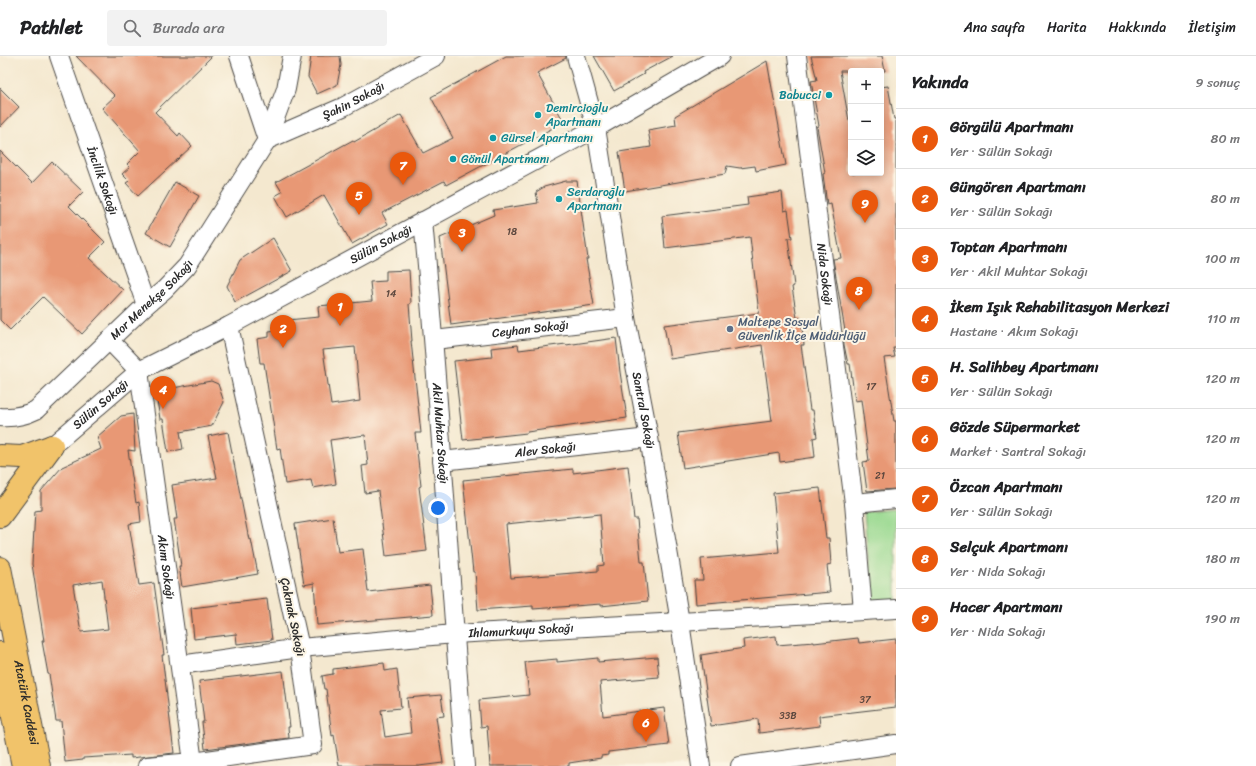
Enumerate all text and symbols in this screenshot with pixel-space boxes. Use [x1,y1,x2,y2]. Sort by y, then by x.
search box [107,10,387,46]
text: Pathlet [20,11,83,44]
text: Burada ara [153,15,225,41]
text: Ana sayfa [964,15,1025,40]
text: Harita [1047,15,1087,40]
text: Hakkında [1109,15,1166,40]
text: İletişim [1188,15,1236,40]
icon: search [121,17,143,39]
text: Yakında [912,67,968,97]
map controls [848,68,884,176]
button: + [848,68,884,104]
text: 9 sonuç [1196,71,1240,94]
street label: Şahin Sokağı [319,75,389,126]
place label: Babucci [779,84,822,106]
marker: Babucci [824,90,834,100]
place label: Demircioğlu Apartmanı [545,97,609,133]
button: − [848,104,884,140]
marker: Demircioğlu Apartmanı [533,110,543,120]
text: Görgülü Apartmanı [950,114,1074,140]
place label: Gürsel Apartmanı [501,127,593,149]
text: 1 [922,127,928,150]
text: 80 m [1211,127,1240,150]
marker: Gürsel Apartmanı [488,133,498,143]
button: layers [848,140,884,176]
text: Yer · Sülün Sokağı [950,140,1053,163]
street label: İncilik Sokağı [80,142,125,218]
place label: Gönül Apartmanı [461,148,549,170]
pin: 7 [390,152,416,185]
marker: Gönül Apartmanı [448,154,458,164]
text: Güngören Apartmanı [950,174,1086,200]
place label: Serdaroğlu Apartmanı [566,181,625,217]
pin: 5 [346,182,372,215]
text: 2 [921,187,929,210]
text: 80 m [1211,187,1240,210]
pin: 9 [852,190,878,223]
marker: Serdaroğlu Apartmanı [554,194,564,204]
text: Yer · Sülün Sokağı [950,200,1053,223]
street label: Sülün Sokağı [345,218,416,270]
pin: 3 [449,219,475,252]
house number: 18 [507,223,517,241]
text: Toptan Apartmanı [950,234,1067,260]
street label: Nida Sokağı [810,242,840,307]
text: 3 [921,247,929,270]
text: 100 m [1205,247,1240,270]
street label: Mor Menekşe Sokağı [104,255,199,345]
text: Yer · Akil Muhtar Sokağı [950,260,1088,283]
pin: 8 [846,277,872,310]
house number: 14 [386,285,396,303]
pin: 1 [327,293,353,326]
text: İkem Işık Rehabilitasyon Merkezi [950,294,1169,320]
text: 4 [921,307,929,330]
text: 110 m [1207,307,1240,330]
place label: Maltepe Sosyal Güvenlik İlçe Müdürlüğü [738,311,866,347]
street label: Ceyhan Sokağı [491,314,570,344]
pin: 2 [270,315,296,348]
text: Hastane · Akım Sokağı [950,320,1078,343]
marker: Maltepe Sosyal Güvenlik İlçe Müdürlüğü [725,324,735,334]
text: H. Salihbey Apartmanı [950,354,1099,380]
text: 5 [921,367,929,390]
text: 120 m [1205,367,1240,390]
street label: Santral Sokağı [626,370,662,450]
street label: Sülün Sokağı [67,373,134,435]
pin: 4 [150,376,176,409]
house number: 17 [866,378,877,396]
text: Yer · Sülün Sokağı [950,380,1053,403]
street label: Akil Muhtar Sokağı [426,381,455,485]
text: Gözde Süpermarket [950,414,1080,440]
text: 6 [921,427,929,450]
text: 120 m [1205,427,1240,450]
street label: Alev Sokağı [513,435,577,464]
text: Market · Santral Sokağı [950,440,1086,463]
house number: 21 [875,467,885,485]
text: Özcan Apartmanı [950,474,1063,500]
text: 7 [921,487,929,510]
text: 120 m [1205,487,1240,510]
your location [428,498,448,518]
text: Yer · Sülün Sokağı [950,500,1053,523]
street label: Akım Sokağı [151,532,181,601]
text: Selçuk Apartmanı [950,534,1068,560]
text: 8 [921,547,929,570]
text: 180 m [1205,547,1240,570]
text: Yer · Nida Sokağı [950,560,1046,583]
street label: Çakmak Sokağı [274,576,312,658]
text: Hacer Apartmanı [950,594,1063,620]
text: 9 [921,607,929,630]
text: 190 m [1205,607,1240,630]
street label: Ihlamurkuyu Sokağı [467,617,574,644]
text: Yer · Nida Sokağı [950,620,1046,643]
street label: Atatürk Caddesi [7,657,46,748]
house number: 37 [859,691,872,709]
house number: 33B [779,707,797,725]
pin: 6 [633,709,659,742]

